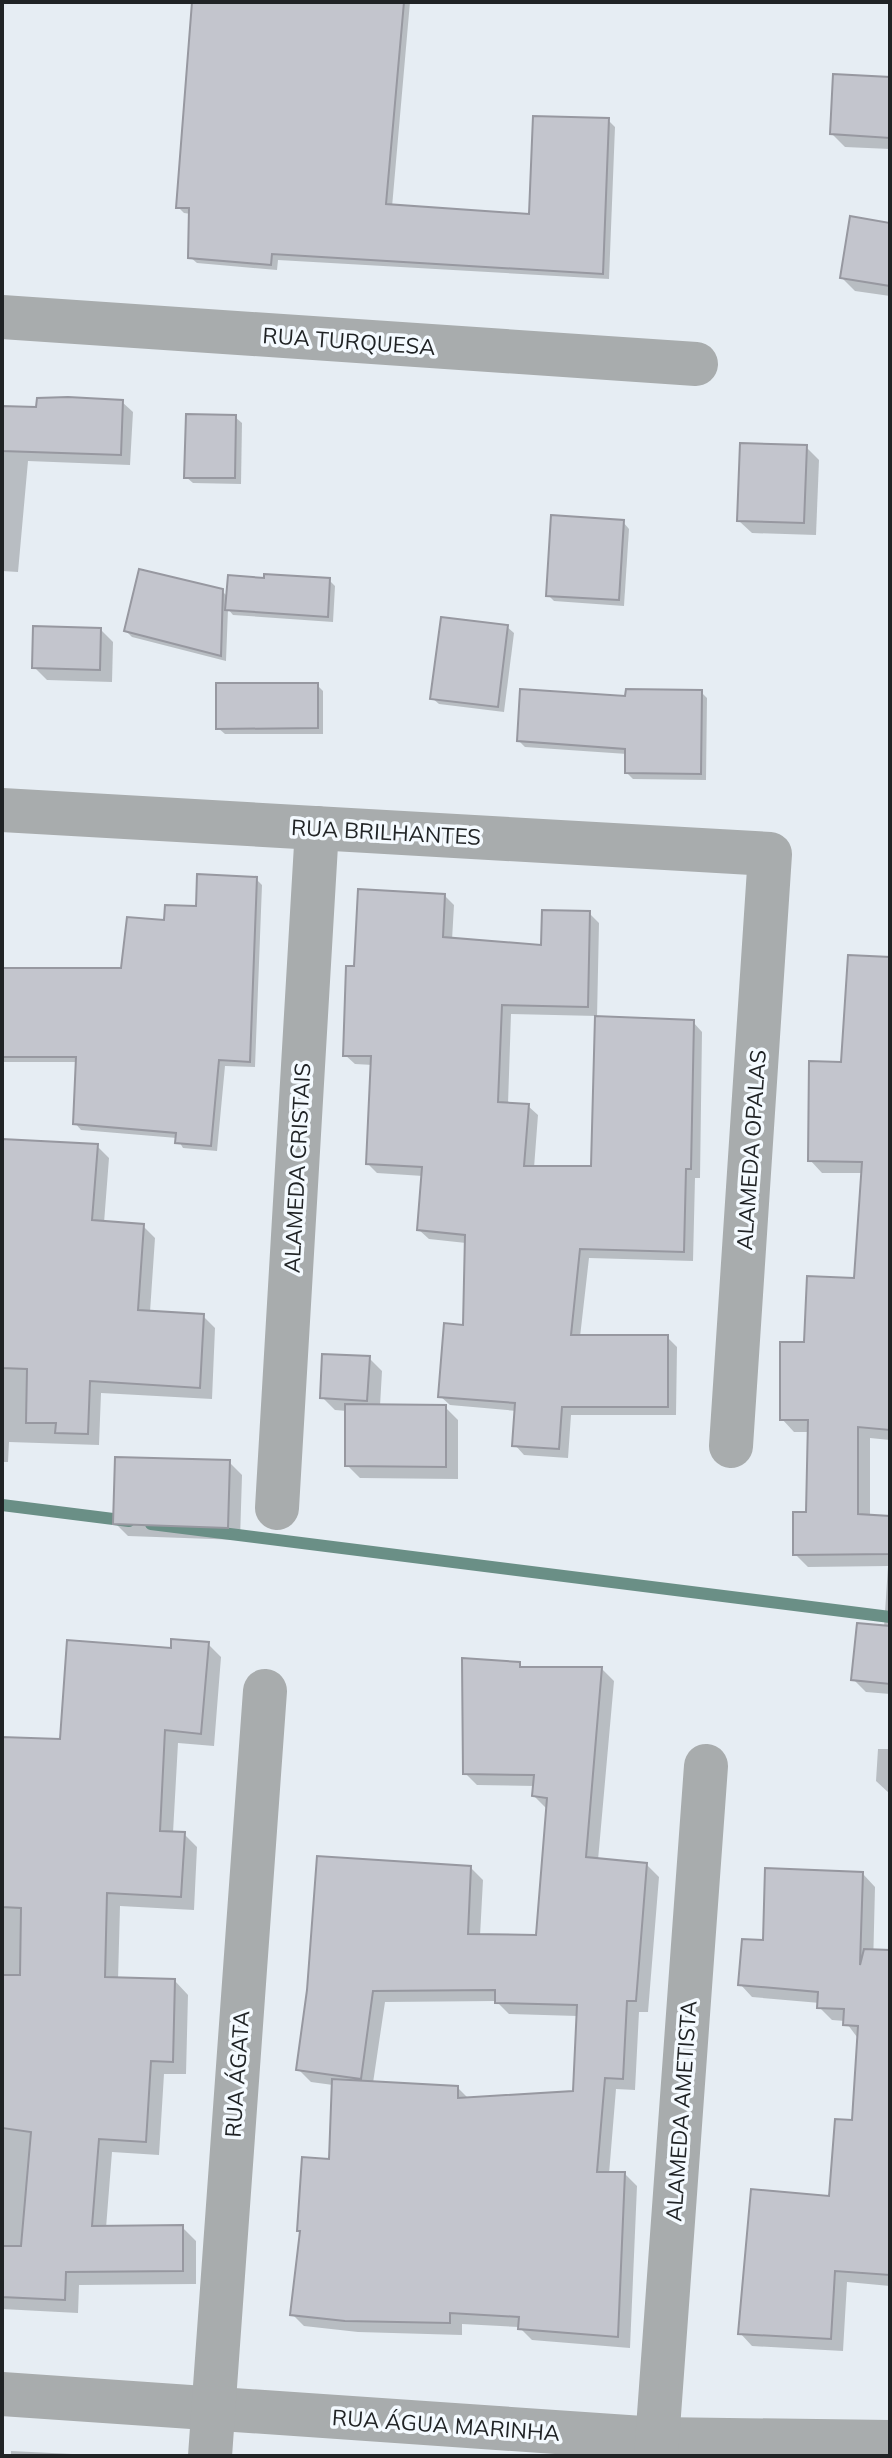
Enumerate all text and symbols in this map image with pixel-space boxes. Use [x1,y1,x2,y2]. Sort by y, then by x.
street label: RUA TURQUESA [262,321,436,361]
street label: RUA BRILHANTES [290,813,482,851]
street label: ALAMEDA OPALAS [730,1049,772,1251]
street label: ALAMEDA CRISTAIS [278,1062,316,1274]
street label: ALAMEDA AMETISTA [659,1999,703,2223]
street label: RUA ÁGATA [219,2010,255,2138]
street label: RUA ÁGUA MARINHA [331,2403,561,2447]

